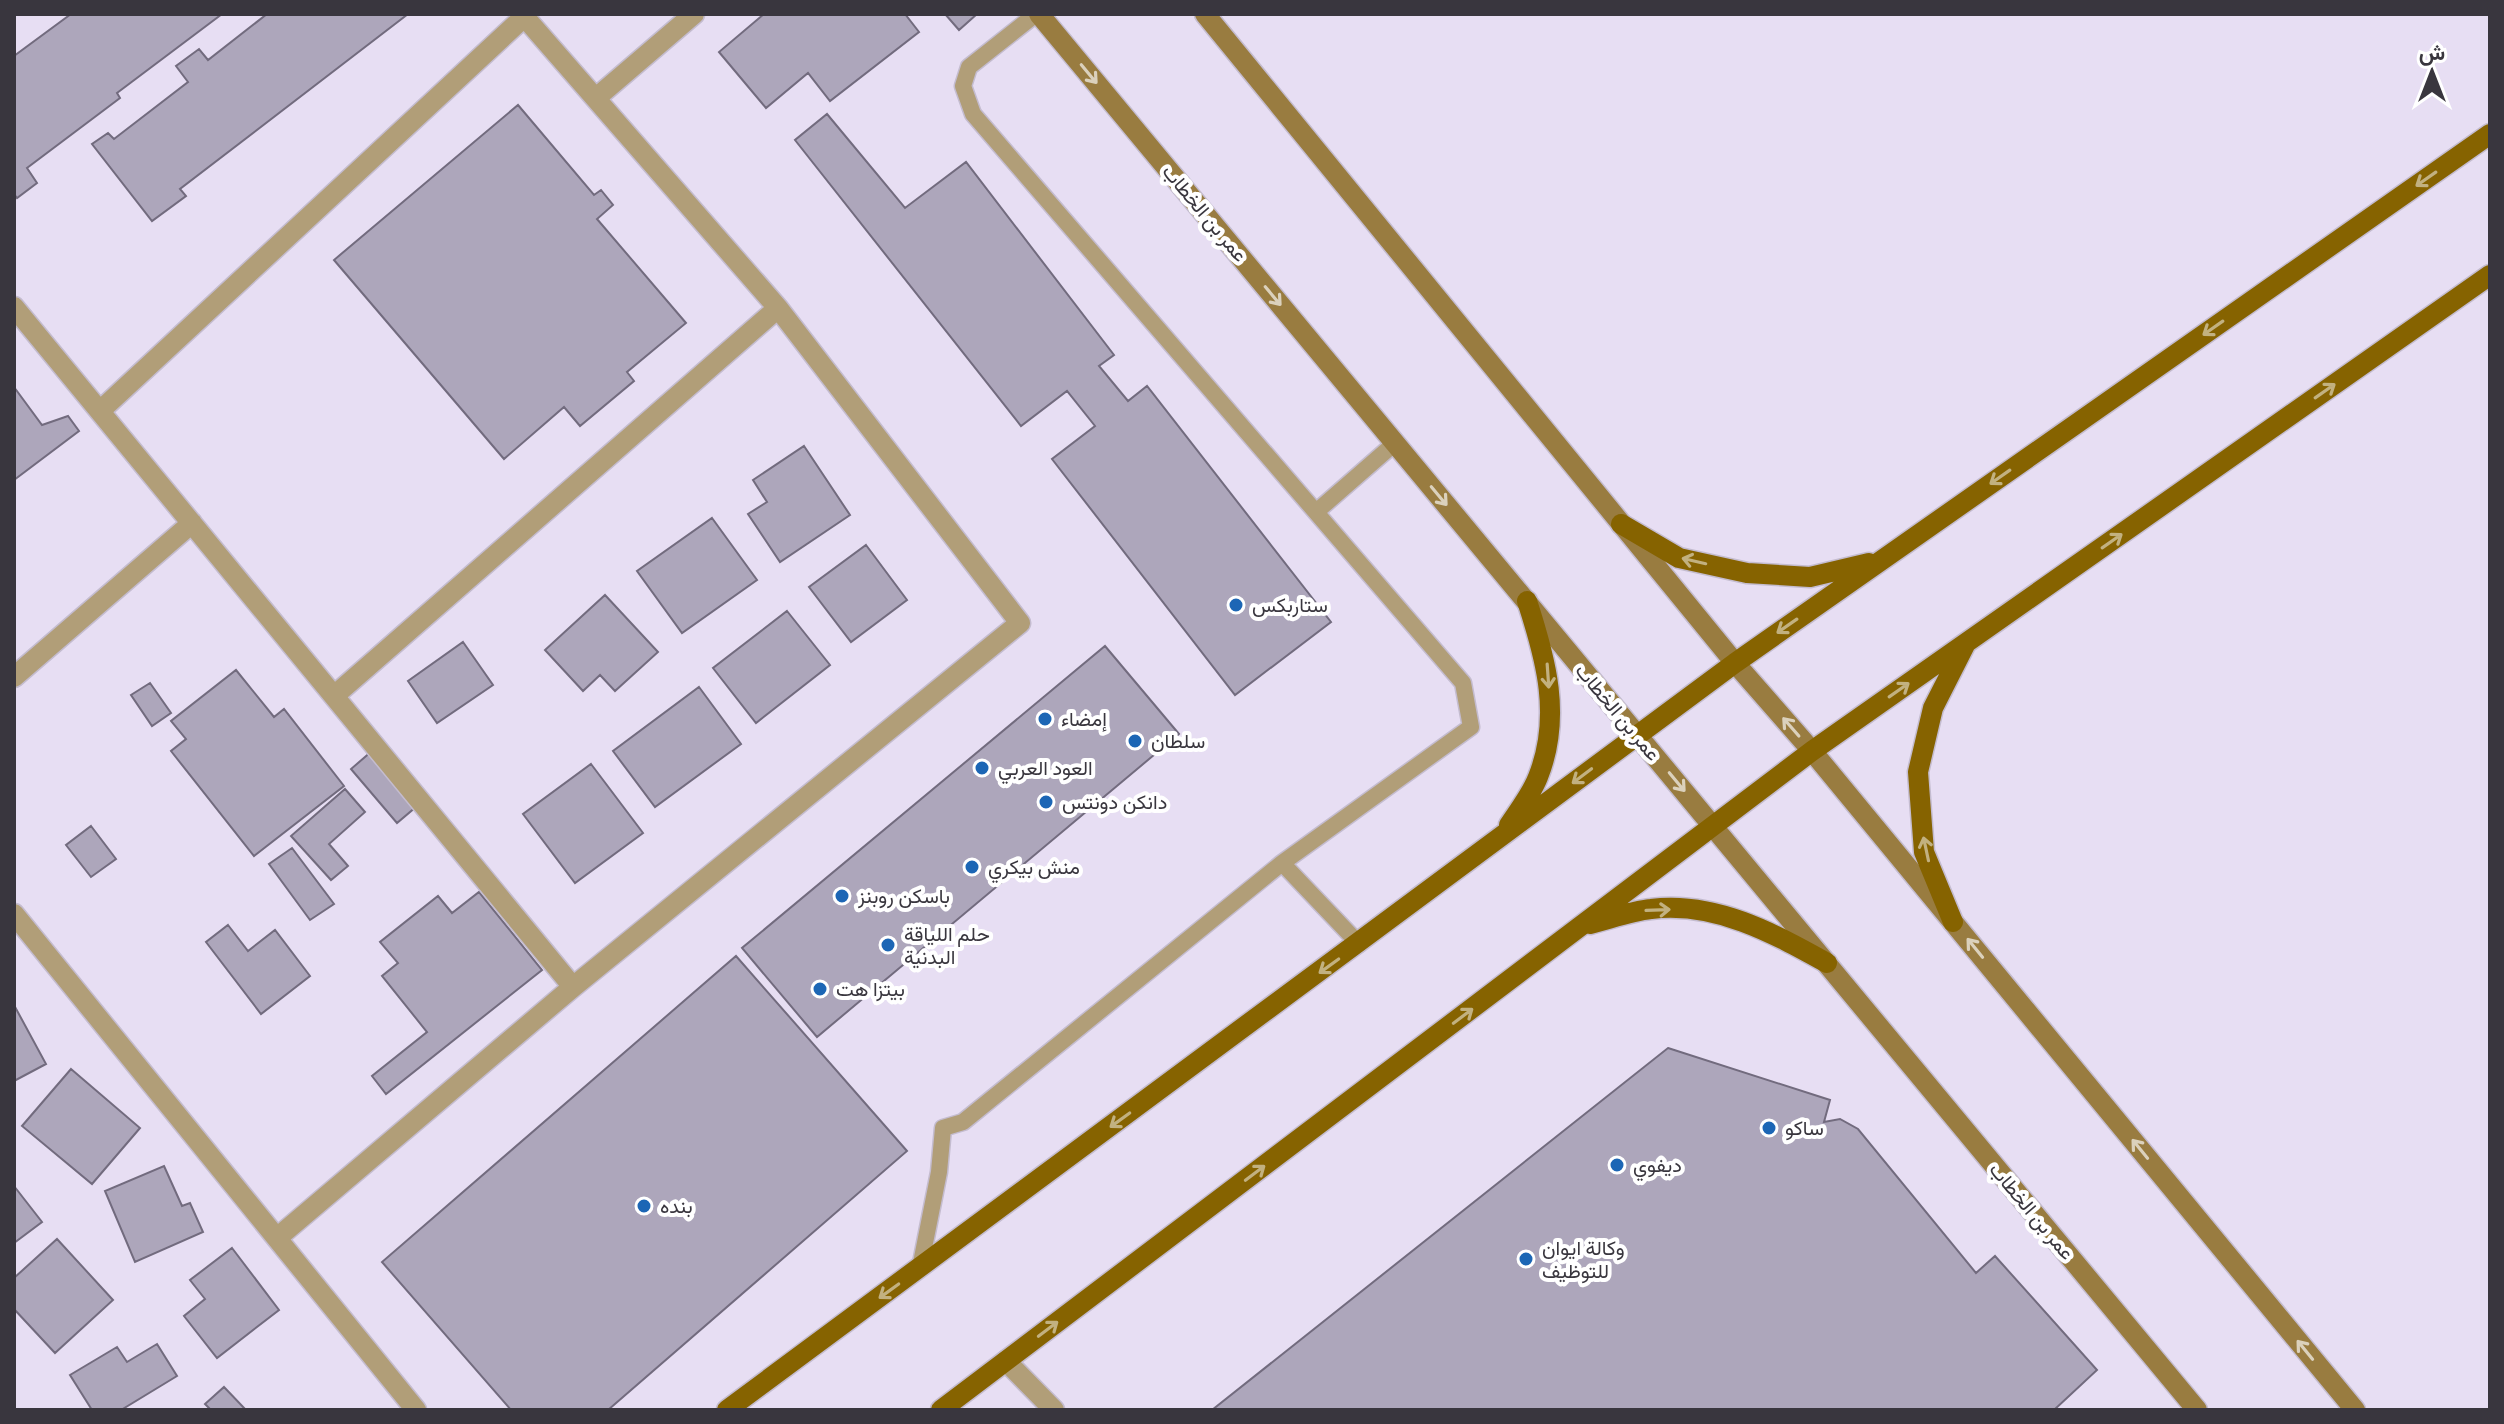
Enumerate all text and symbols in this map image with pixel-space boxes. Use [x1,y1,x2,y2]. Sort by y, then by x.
north arrow [2392,32,2472,112]
text: ش [2419,40,2445,66]
one-way arrow [1080,63,1098,84]
street label: عمر بن الخطاب [1157,160,1253,267]
one-way arrow [2416,171,2438,187]
one-way arrow [1264,285,1282,306]
one-way arrow [2203,320,2225,336]
one-way arrow [2313,383,2335,400]
one-way arrow [1990,469,2012,485]
one-way arrow [1430,485,1448,506]
one-way arrow [2101,533,2122,550]
one-way arrow [1682,553,1708,568]
place label: ستاربكس [1252,593,1328,618]
marker: ستاربكس [1227,596,1245,614]
one-way arrow [1777,618,1799,634]
street label: عمر بن الخطاب [1570,659,1666,766]
one-way arrow [1540,662,1555,689]
one-way arrow [1888,682,1910,698]
place label: إمضاء [1061,707,1107,732]
marker: إمضاء [1036,710,1054,728]
one-way arrow [1782,717,1800,737]
place label: سلطان [1151,729,1205,753]
marker: سلطان [1126,732,1144,750]
place label: العود العربي [998,756,1093,785]
marker: العود العربي [973,759,991,777]
one-way arrow [1572,767,1593,784]
one-way arrow [1668,771,1686,792]
place label: دانكن دونتس [1062,790,1167,815]
marker: دانكن دونتس [1037,793,1055,811]
one-way arrow [1918,837,1933,862]
place label: منش بيكري [988,855,1080,884]
marker: منش بيكري [963,858,981,876]
place label: باسكن روبنز [857,884,950,909]
marker: باسكن روبنز [833,887,851,905]
one-way arrow [1644,902,1671,917]
place label: حلم اللياقة البدنية [904,922,990,969]
marker: حلم اللياقة البدنية [879,936,897,954]
one-way arrow [1966,938,1984,959]
one-way arrow [1319,957,1341,974]
place label: بيتزا هت [836,977,905,1002]
marker: بيتزا هت [811,980,829,998]
one-way arrow [1452,1008,1473,1025]
one-way arrow [1110,1112,1132,1128]
place label: ساكو [1785,1116,1824,1141]
marker: ساكو [1760,1119,1778,1137]
one-way arrow [2131,1139,2149,1160]
place label: ديفوي [1633,1153,1682,1182]
marker: ديفوي [1608,1156,1626,1174]
street label: عمر بن الخطاب [1984,1158,2080,1265]
one-way arrow [1244,1164,1265,1181]
place label: بنده [660,1194,693,1218]
marker: بنده [635,1197,653,1215]
place label: وكالة ايوان للتوظيف [1542,1236,1625,1284]
marker: وكالة ايوان للتوظيف [1517,1250,1535,1268]
one-way arrow [878,1283,900,1299]
one-way arrow [1037,1321,1058,1338]
one-way arrow [2296,1340,2314,1361]

